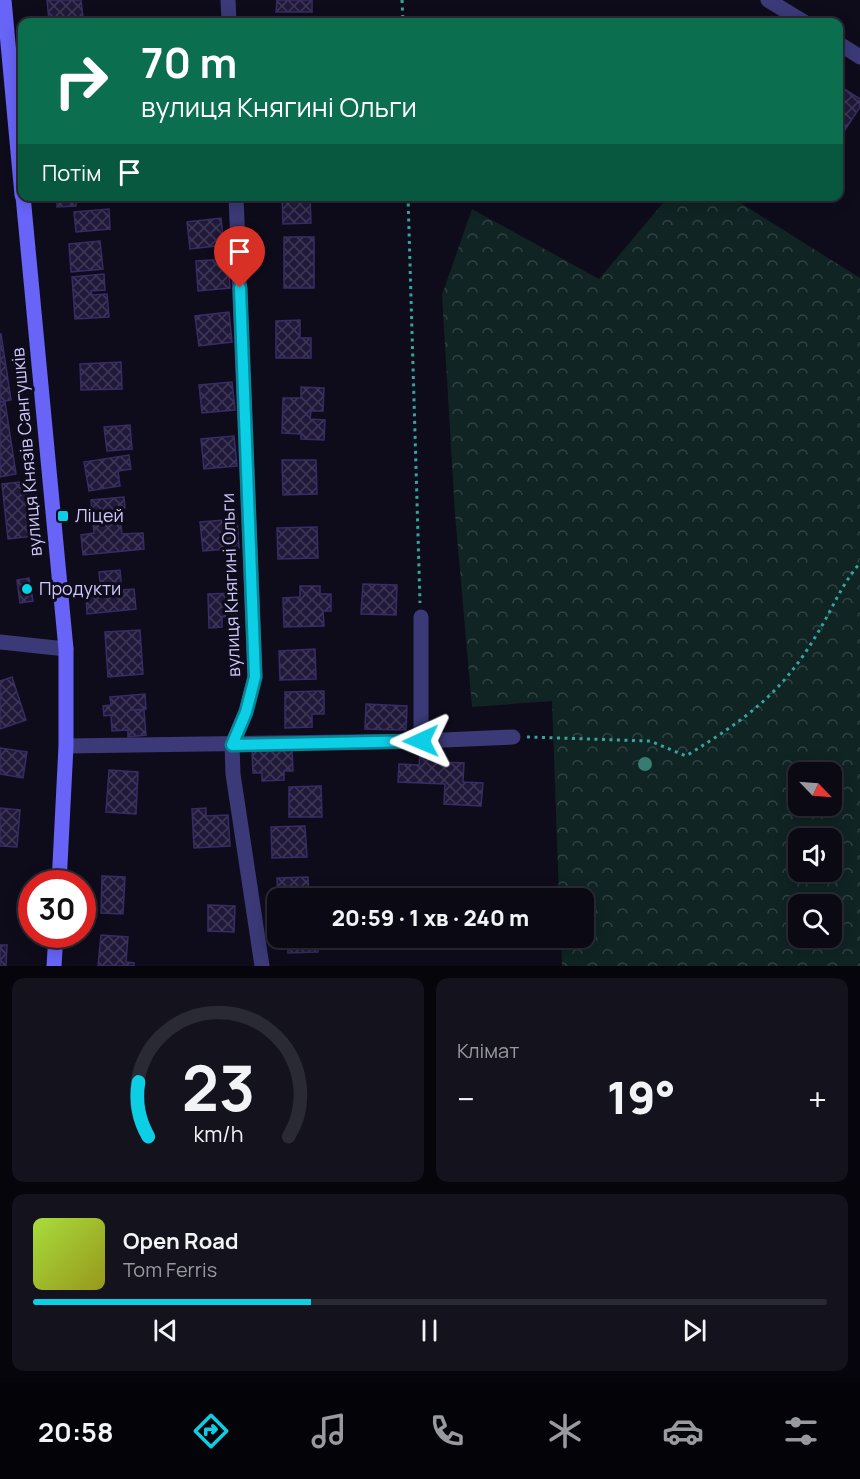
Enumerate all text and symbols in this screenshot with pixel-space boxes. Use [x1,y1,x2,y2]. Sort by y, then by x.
text: 70 m [141,33,237,91]
icon: right [42,42,120,120]
text: вулиця Княгині Ольги [141,88,417,125]
icon: arrive [113,156,146,189]
text: Потім [42,158,101,188]
pin [214,226,265,288]
icon: arrive [223,235,256,268]
street label: вулиця Князів Сангушків [5,346,47,558]
street label: вулиця Княгині Ольги [215,493,245,677]
place label: Ліцей [75,503,124,527]
marker: Ліцей [56,509,70,523]
place label: Продукти [39,576,121,600]
marker: Продукти [20,582,34,596]
position arrow [389,709,453,773]
north arrow [788,762,842,816]
map controls [788,762,842,948]
button: sound [788,828,842,882]
speed limit sign: 30 [18,870,96,948]
button: search [788,894,842,948]
text: 20:59 · 1 хв · 240 m [332,903,529,933]
text: Клімат [457,1037,519,1064]
text: 23 [181,1044,255,1130]
text: 19° [607,1066,676,1128]
text: − [457,1076,475,1121]
text: + [808,1076,827,1121]
text: km/h [193,1119,243,1148]
text: Open Road [123,1226,238,1256]
text: Tom Ferris [123,1256,217,1283]
icon: previous [149,1314,182,1347]
icon: pause [413,1314,446,1347]
icon: next [678,1314,711,1347]
icon: directions [190,1410,232,1452]
icon: music [308,1410,350,1452]
icon: phone [426,1410,468,1452]
icon: climate [544,1410,586,1452]
icon: car [662,1410,704,1452]
icon: filters [780,1410,822,1452]
text: 20:58 [38,1413,113,1450]

